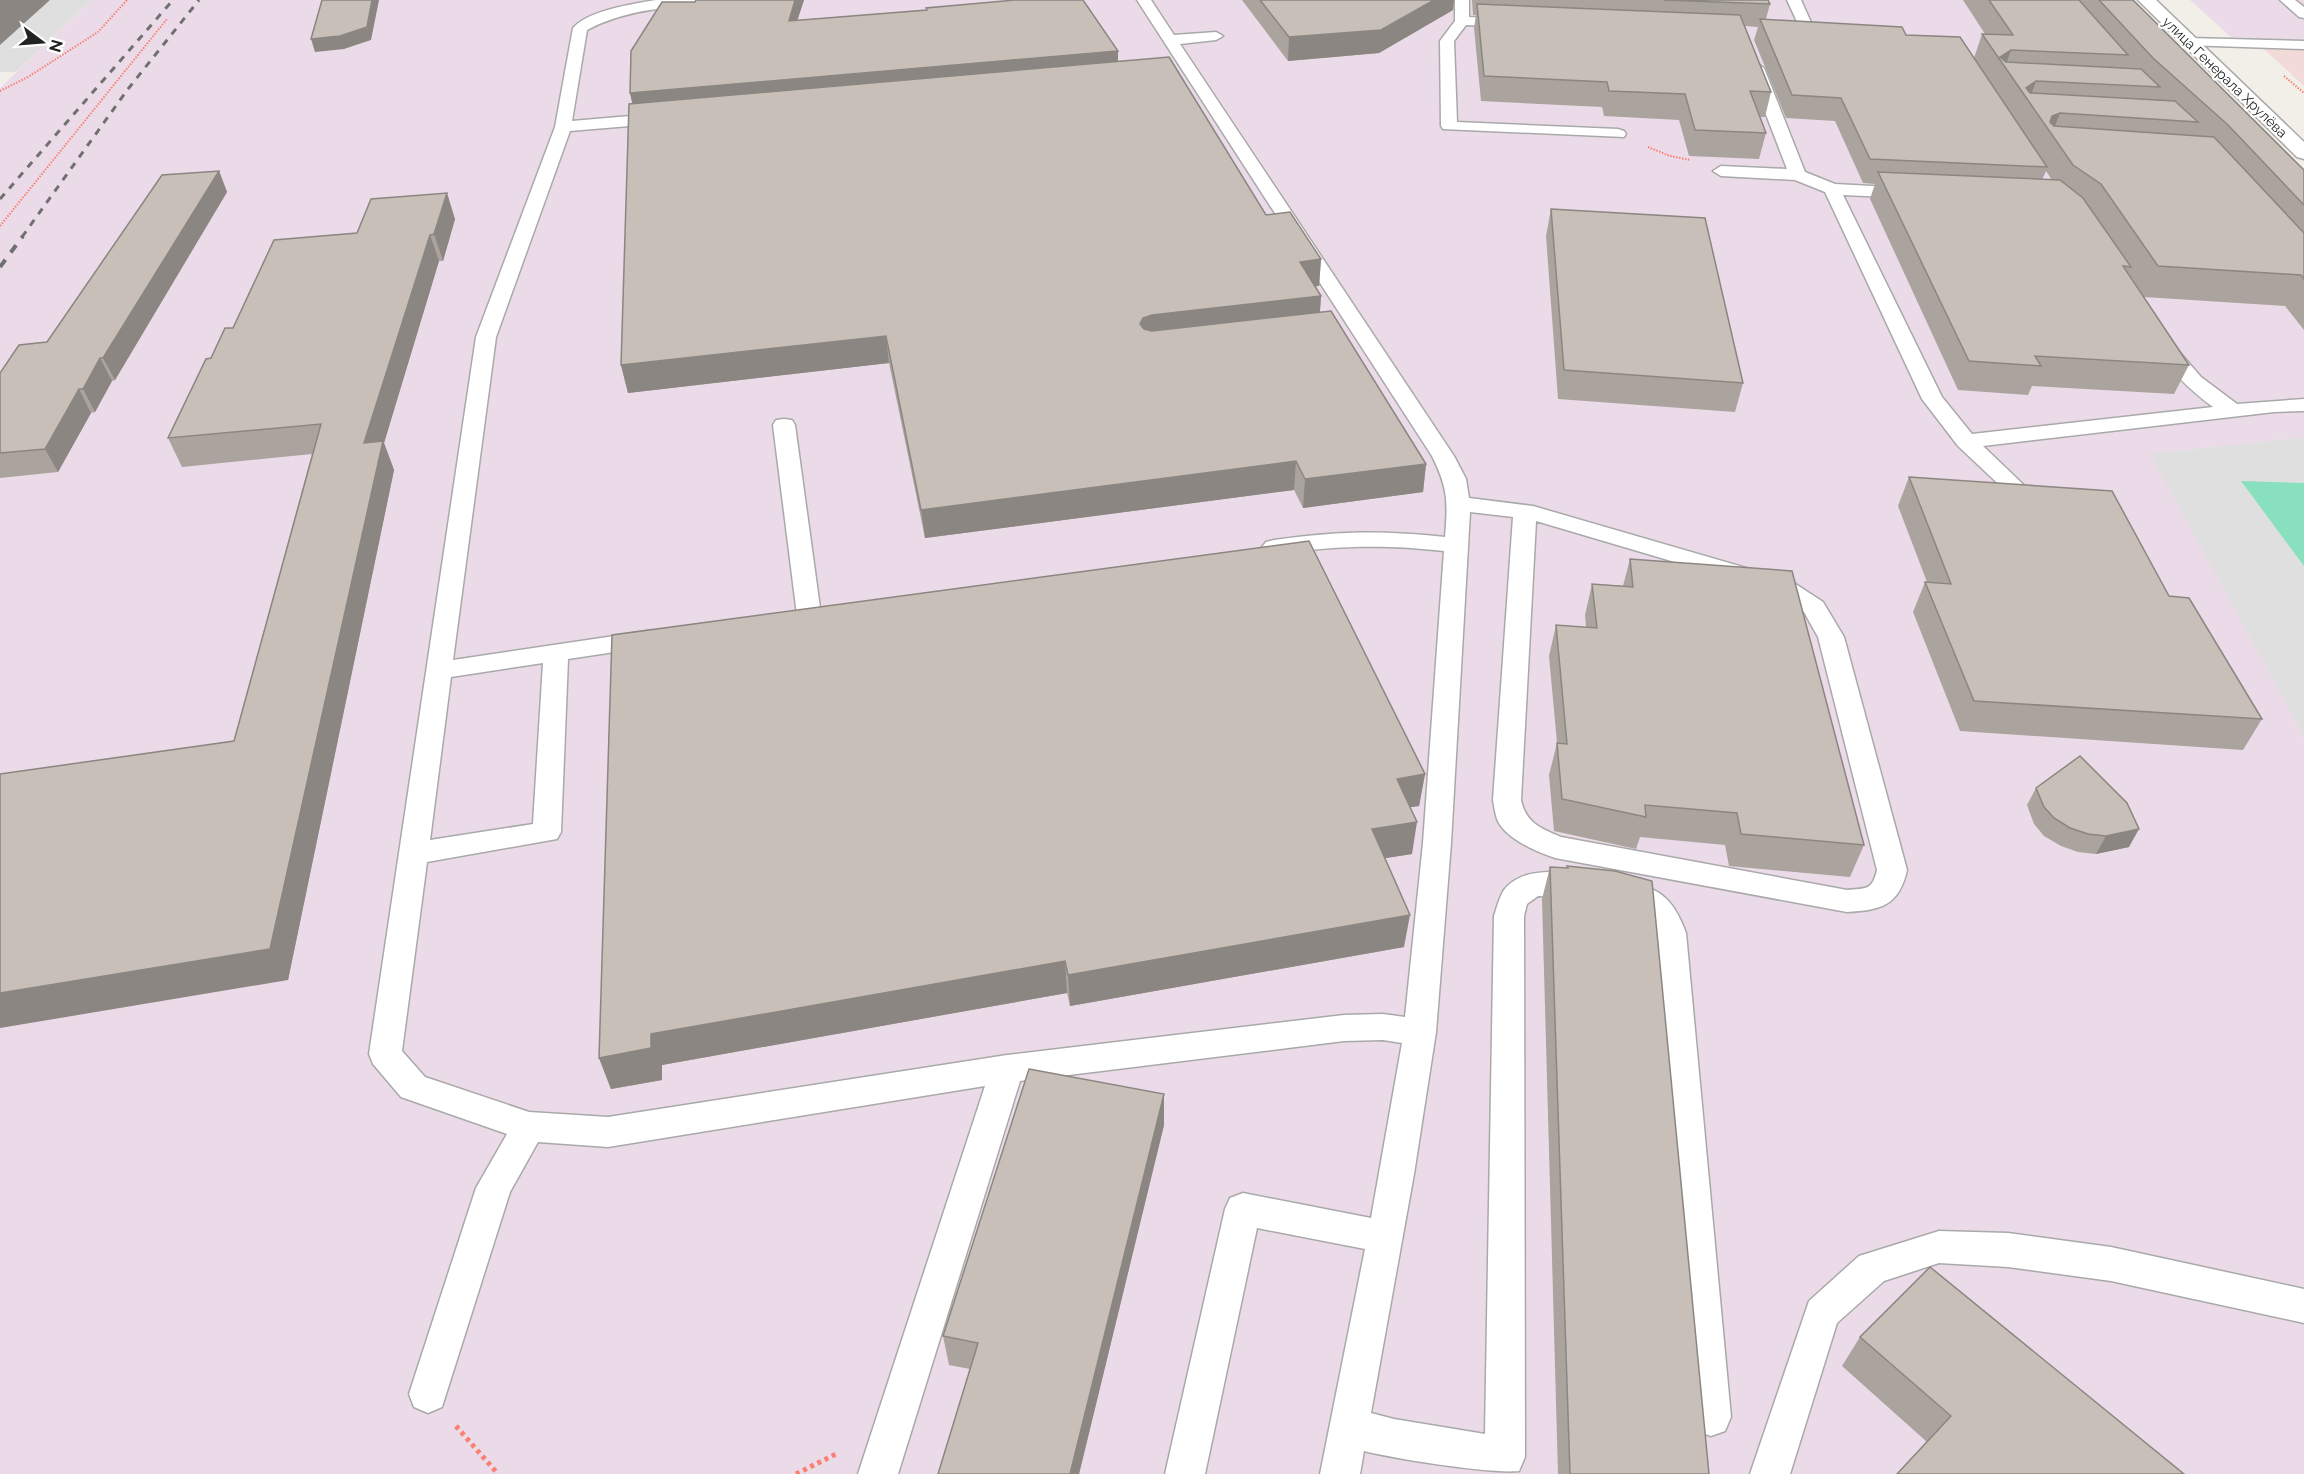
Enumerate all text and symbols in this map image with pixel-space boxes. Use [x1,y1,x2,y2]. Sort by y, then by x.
north arrow [12,12,72,72]
street label: улица Генерала Хрулёва [2160,13,2290,141]
text: N [45,38,67,54]

